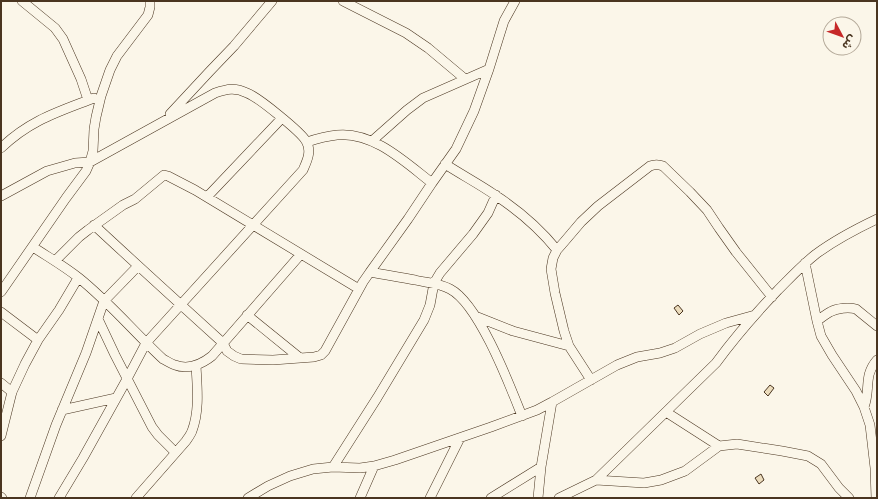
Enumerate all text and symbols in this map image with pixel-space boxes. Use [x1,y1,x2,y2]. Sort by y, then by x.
north arrow [822,16,862,56]
text: ش [839,32,859,52]

